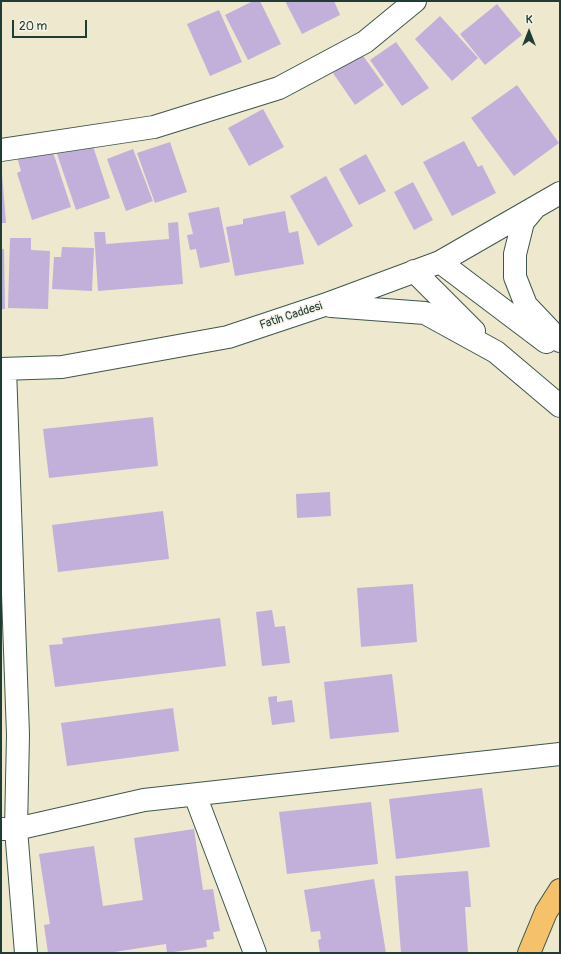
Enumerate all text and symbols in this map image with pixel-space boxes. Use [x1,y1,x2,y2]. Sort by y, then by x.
scale bar [14,12,89,38]
north arrow [509,12,549,52]
text: K [526,13,532,26]
text: 20 m [19,19,47,34]
street label: Fatih Caddesi [258,299,324,333]

